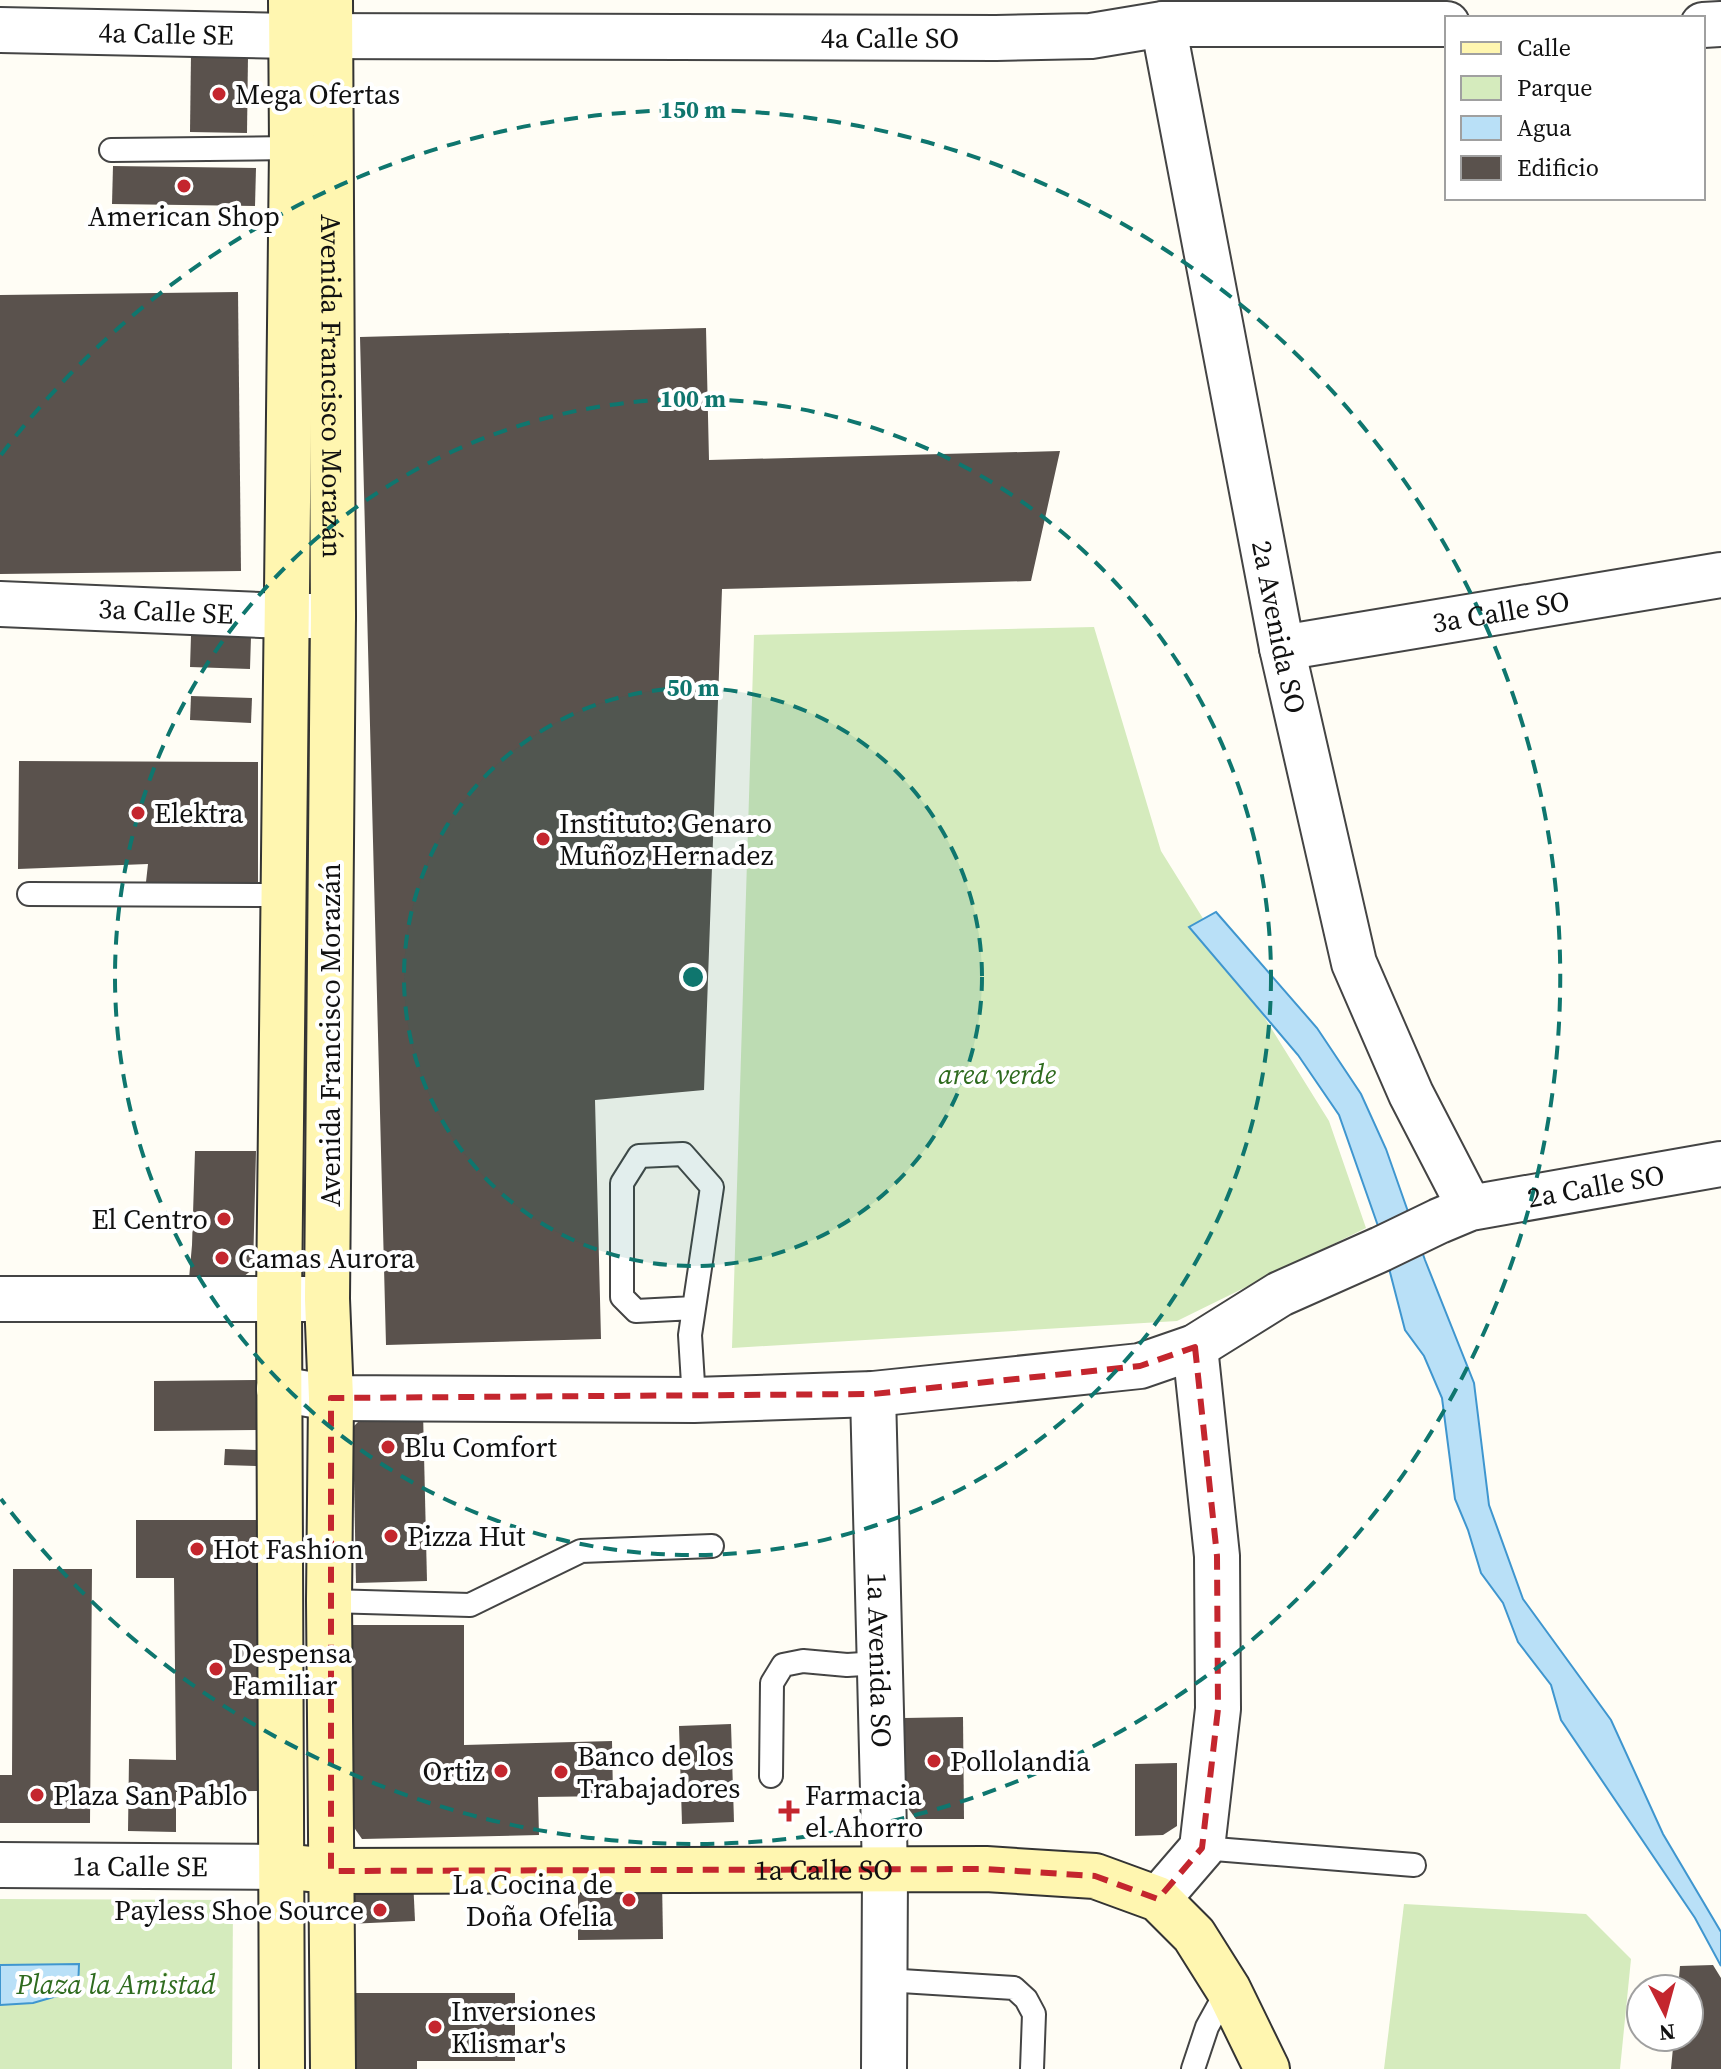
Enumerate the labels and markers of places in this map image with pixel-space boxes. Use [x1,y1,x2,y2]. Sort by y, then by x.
place label: Mega Ofertas [235,75,400,113]
marker: Mega Ofertas [210,85,228,103]
marker: American Shop [175,177,193,195]
place label: American Shop [88,197,280,235]
place label: Elektra [154,794,244,832]
marker: Elektra [129,804,147,822]
place label: Instituto: Genaro Muñoz Hernadez [559,804,774,874]
marker: Instituto: Genaro Muñoz Hernadez [534,830,552,848]
centre of rings [679,963,707,991]
place label: El Centro [91,1200,208,1238]
marker: El Centro [215,1210,233,1228]
place label: Camas Aurora [238,1239,416,1277]
marker: Camas Aurora [213,1249,231,1267]
place label: Blu Comfort [404,1428,558,1466]
marker: Blu Comfort [379,1438,397,1456]
place label: Pizza Hut [407,1517,526,1555]
marker: Pizza Hut [382,1527,400,1545]
place label: Hot Fashion [213,1530,364,1568]
marker: Hot Fashion [188,1540,206,1558]
place label: Despensa Familiar [232,1634,353,1704]
marker: Despensa Familiar [207,1660,225,1678]
place label: Banco de los Trabajadores [577,1737,741,1807]
place label: Pollolandia [950,1742,1091,1780]
place label: Ortiz [423,1752,485,1790]
marker: Pollolandia [925,1752,943,1770]
marker: Ortiz [492,1762,510,1780]
marker: Banco de los Trabajadores [552,1763,570,1781]
place label: Plaza San Pablo [53,1776,248,1814]
place label: Farmacia el Ahorro [805,1776,923,1846]
marker: Plaza San Pablo [28,1786,46,1804]
marker: Farmacia el Ahorro [780,1802,798,1820]
place label: La Cocina de Doña Ofelia [453,1865,614,1935]
place label: Payless Shoe Source [114,1891,364,1929]
marker: La Cocina de Doña Ofelia [620,1891,638,1909]
marker: Payless Shoe Source [371,1901,389,1919]
place label: Inversiones Klismar's [451,1992,596,2062]
marker: Inversiones Klismar's [426,2018,444,2036]

